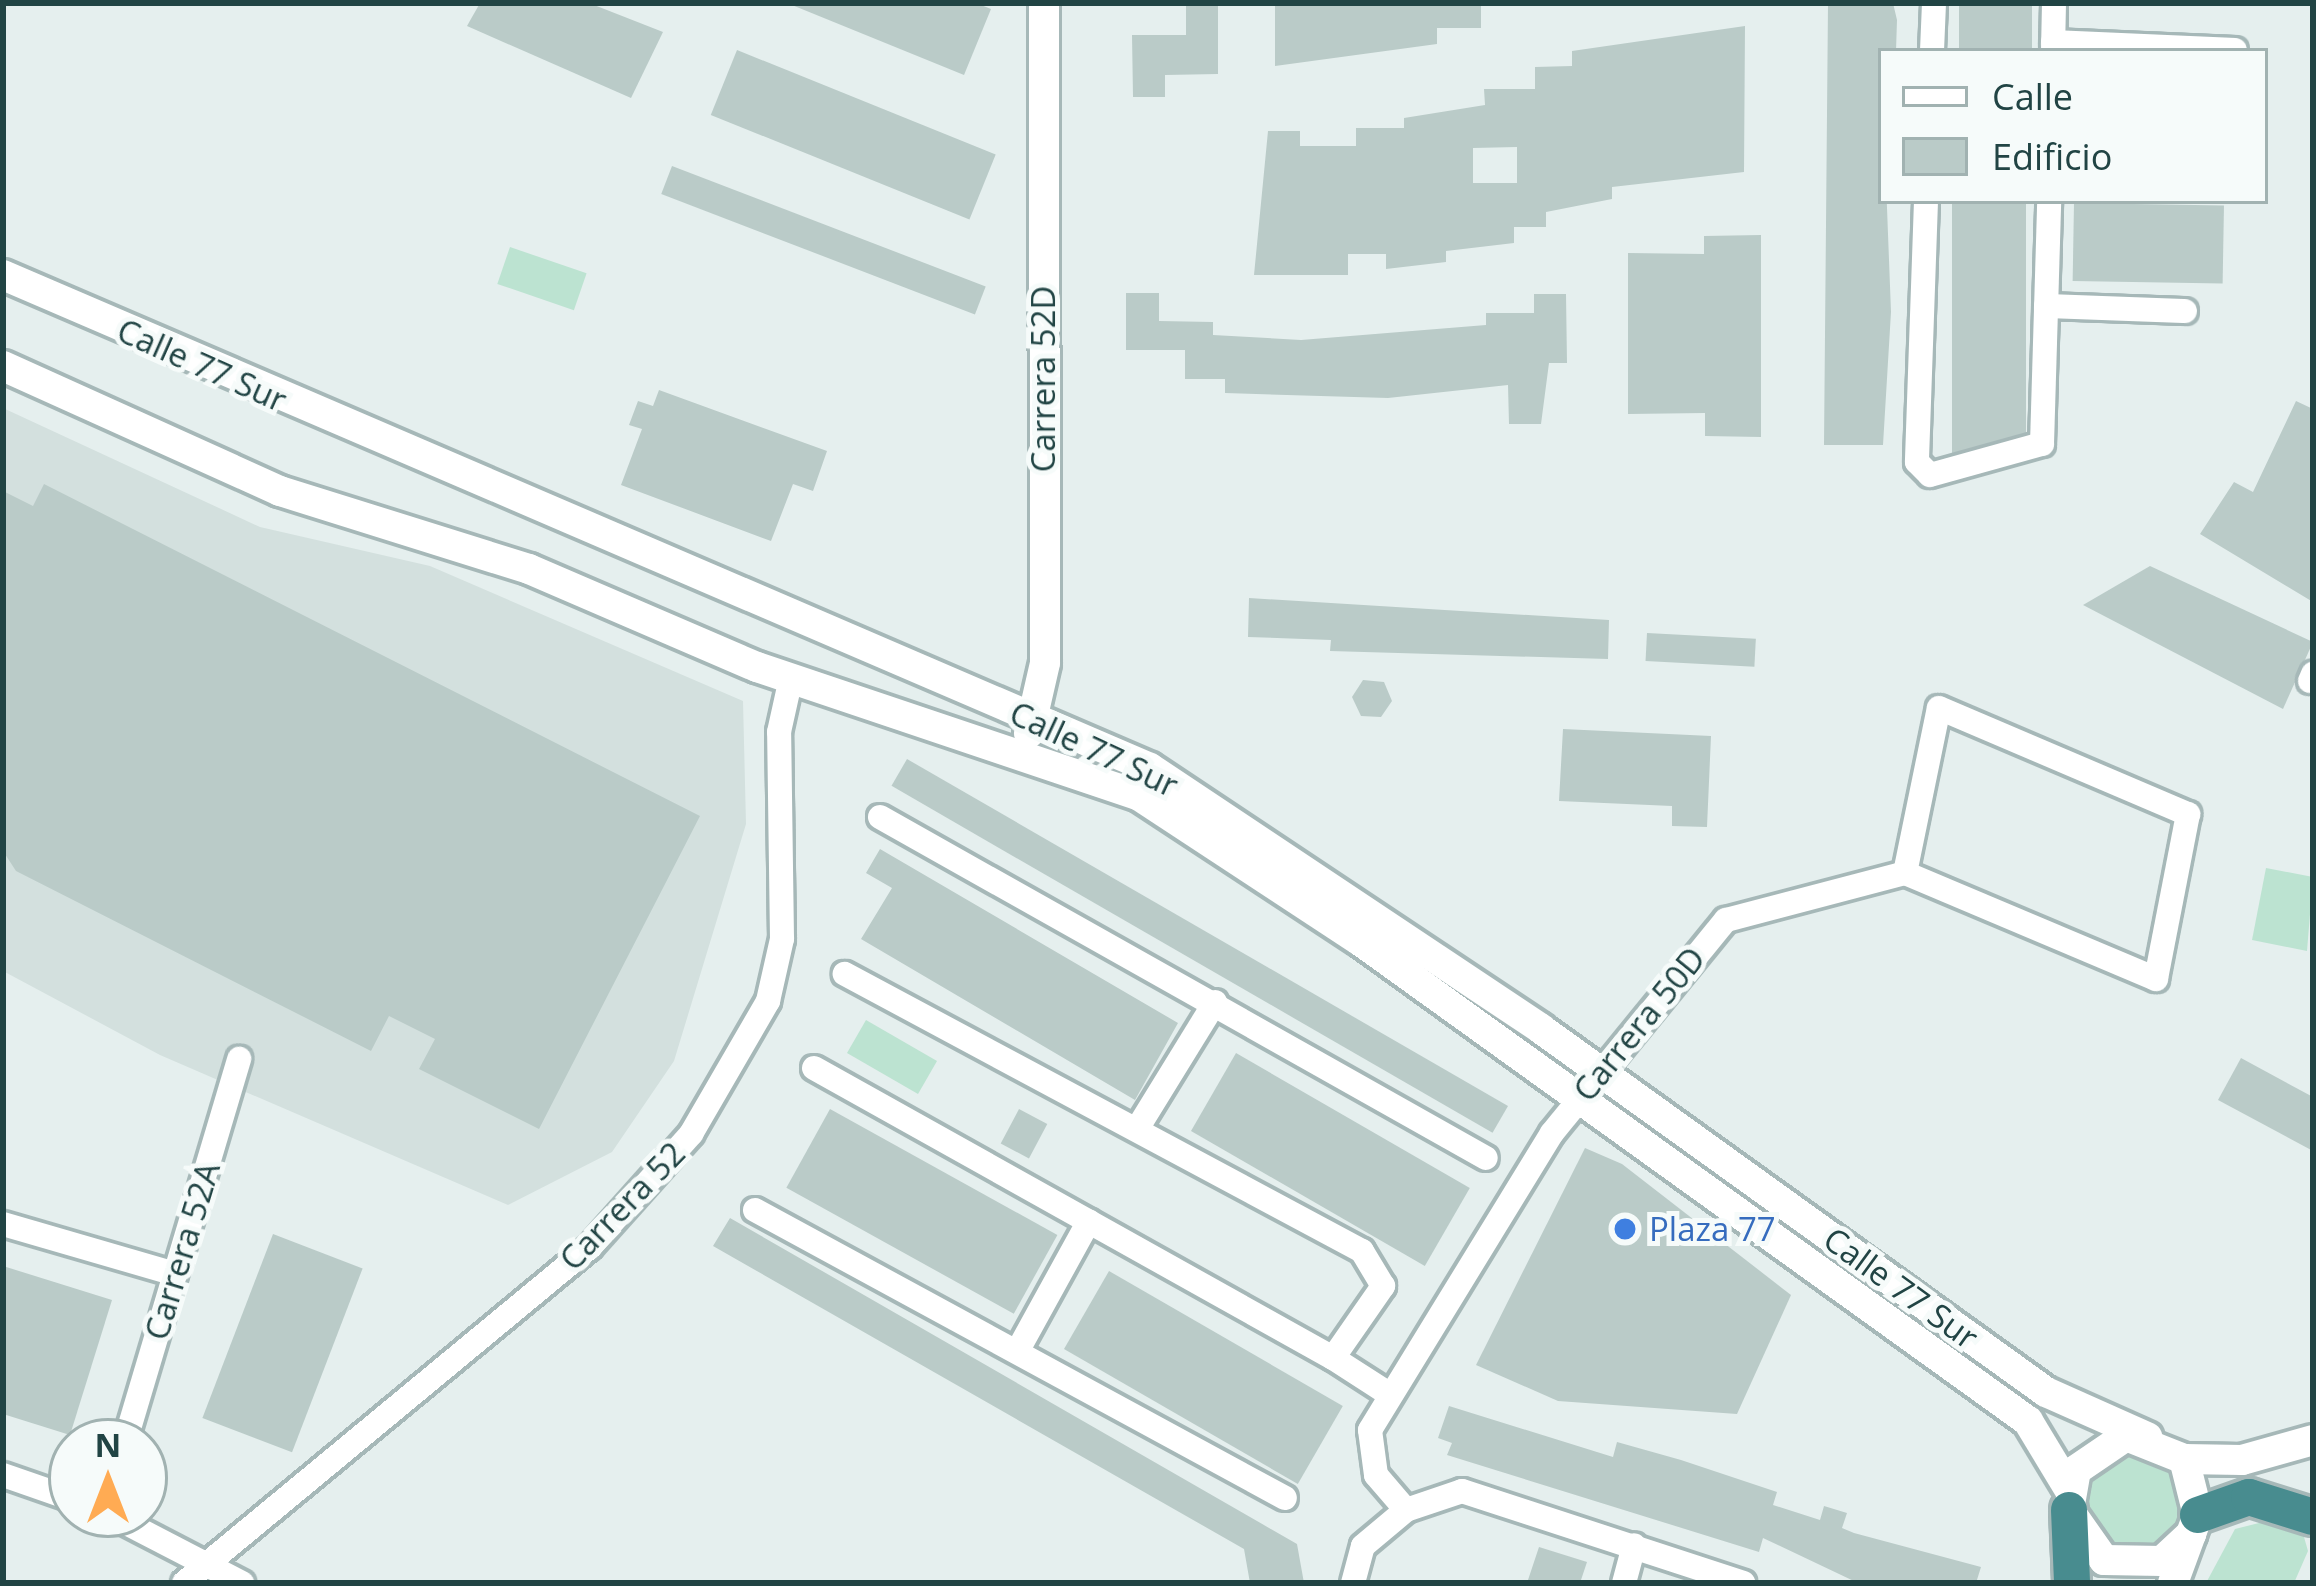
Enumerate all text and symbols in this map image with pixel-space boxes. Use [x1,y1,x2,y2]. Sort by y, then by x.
legend [1878,48,2268,204]
text: Calle [1992,72,2073,121]
text: Edificio [1992,132,2112,181]
street label: Carrera 52D [1023,286,1063,472]
street label: Calle 77 Sur [111,310,293,420]
street label: Calle 77 Sur [1004,693,1184,805]
street label: Carrera 50D [1565,939,1713,1109]
street label: Carrera 52 [551,1134,693,1278]
street label: Carrera 52A [136,1157,228,1345]
place label: Plaza 77 [1649,1209,1776,1249]
marker: Plaza 77 [1612,1216,1638,1242]
street label: Calle 77 Sur [1816,1219,1986,1357]
north arrow [48,1418,168,1538]
text: N [95,1422,121,1467]

